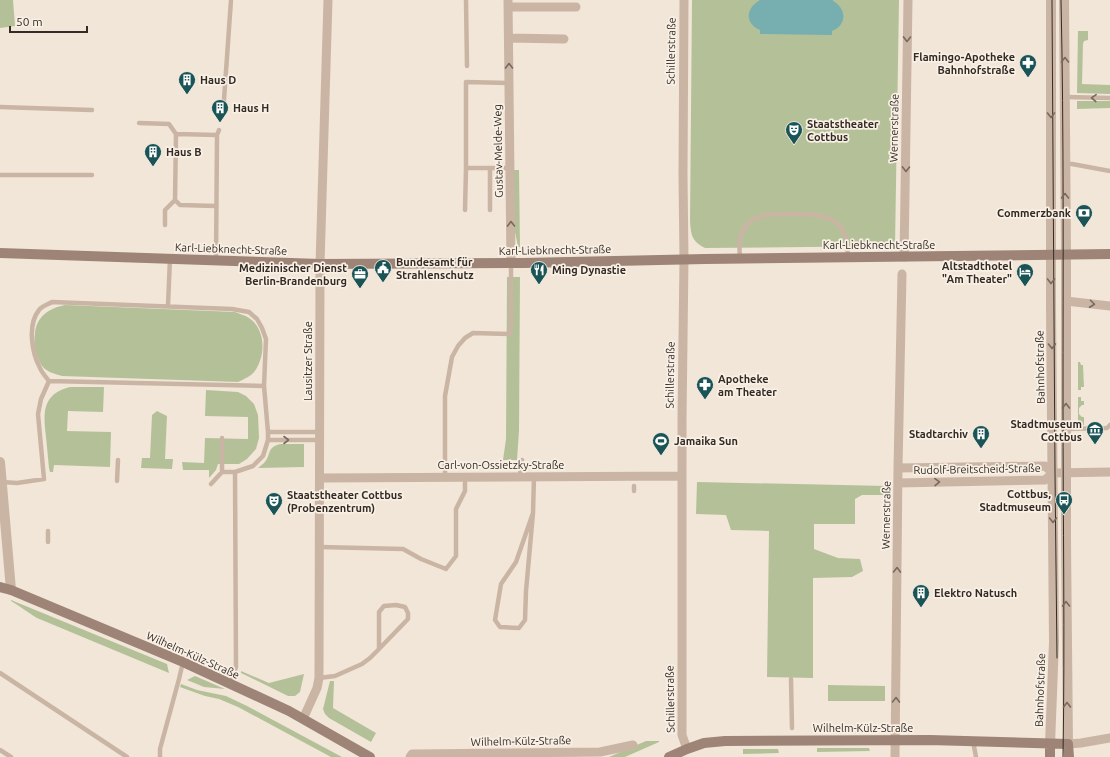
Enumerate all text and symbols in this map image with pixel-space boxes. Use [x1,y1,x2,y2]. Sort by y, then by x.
scale bar [10,8,87,34]
text: 50 m [16,15,43,28]
street label: Schillerstraße [664,17,678,85]
one-way arrow [903,36,911,42]
place label: Flamingo-Apotheke Bahnhofstraße [913,51,1015,76]
pharmacy icon: Flamingo-Apotheke Bahnhofstraße [1018,53,1038,78]
one-way arrow [1061,57,1069,63]
one-way arrow [505,63,513,69]
building icon: Haus D [177,70,197,95]
place label: Haus D [200,74,236,86]
one-way arrow [1091,93,1097,102]
street label: Wernerstraße [887,94,901,162]
building icon: Haus H [210,98,230,123]
place label: Haus H [233,102,269,114]
street label: Gustav-Melde-Weg [491,104,505,198]
one-way arrow [1047,112,1055,118]
place label: Staatstheater Cottbus [807,118,879,143]
theatre icon: Staatstheater Cottbus [784,120,804,145]
building icon: Haus B [143,142,163,167]
place label: Haus B [166,146,201,158]
one-way arrow [901,166,910,172]
one-way arrow [1061,193,1070,199]
bank icon: Commerzbank [1074,203,1094,228]
place label: Commerzbank [997,207,1072,219]
one-way arrow [507,221,515,227]
street label: Karl-Liebknecht-Straße [823,239,935,251]
street label: Karl-Liebknecht-Straße [175,241,287,257]
street label: Karl-Liebknecht-Straße [499,243,611,257]
place label: Bundesamt für Strahlenschutz [396,256,474,281]
public building icon: Bundesamt für Strahlenschutz [373,258,393,283]
restaurant icon: Ming Dynastie [529,260,549,285]
place label: Altstadthotel "Am Theater" [942,260,1013,285]
place label: Medizinischer Dienst Berlin-Brandenburg [239,262,347,287]
hotel icon: Altstadthotel "Am Theater" [1015,262,1035,287]
office icon: Medizinischer Dienst Berlin-Brandenburg [350,264,370,289]
place label: Ming Dynastie [552,264,626,276]
one-way arrow [1047,278,1055,284]
one-way arrow [1089,299,1095,308]
street label: Lausitzer Straße [302,321,314,401]
street label: Bahnhofstraße [1033,330,1047,404]
street label: Schillerstraße [663,341,677,409]
one-way arrow [1048,343,1056,349]
place label: Apotheke am Theater [718,373,777,398]
pharmacy icon: Apotheke am Theater [695,375,715,400]
one-way arrow [1062,403,1070,409]
place label: Stadtmuseum Cottbus [1011,418,1082,443]
museum icon: Stadtmuseum Cottbus [1085,420,1105,445]
building icon: Stadtarchiv [971,424,991,449]
place label: Stadtarchiv [909,428,968,440]
sports icon: Jamaika Sun [651,431,671,456]
place label: Jamaika Sun [674,435,738,447]
one-way arrow [283,436,289,444]
street label: Carl-von-Ossietzky-Straße [438,459,564,471]
street label: Rudolf-Breitscheid-Straße [913,462,1041,476]
one-way arrow [934,478,940,486]
street label: Wernerstraße [879,481,893,549]
place label: Cottbus, Stadtmuseum [980,488,1051,513]
place label: Staatstheater Cottbus (Probenzentrum) [287,489,402,515]
bus stop icon: Cottbus, Stadtmuseum [1054,490,1074,515]
theatre icon: Staatstheater Cottbus (Probenzentrum) [264,491,284,516]
one-way arrow [1049,517,1057,523]
one-way arrow [893,567,901,573]
building icon: Elektro Natusch [911,583,931,608]
place label: Elektro Natusch [934,587,1017,599]
one-way arrow [1062,601,1071,607]
street label: Wilhelm-Külz-Straße [145,629,241,681]
street label: Bahnhofstraße [1033,653,1047,727]
street label: Schillerstraße [663,665,677,733]
one-way arrow [892,697,900,703]
one-way arrow [1063,702,1071,708]
street label: Wilhelm-Külz-Straße [813,722,913,734]
street label: Wilhelm-Külz-Straße [471,734,571,748]

